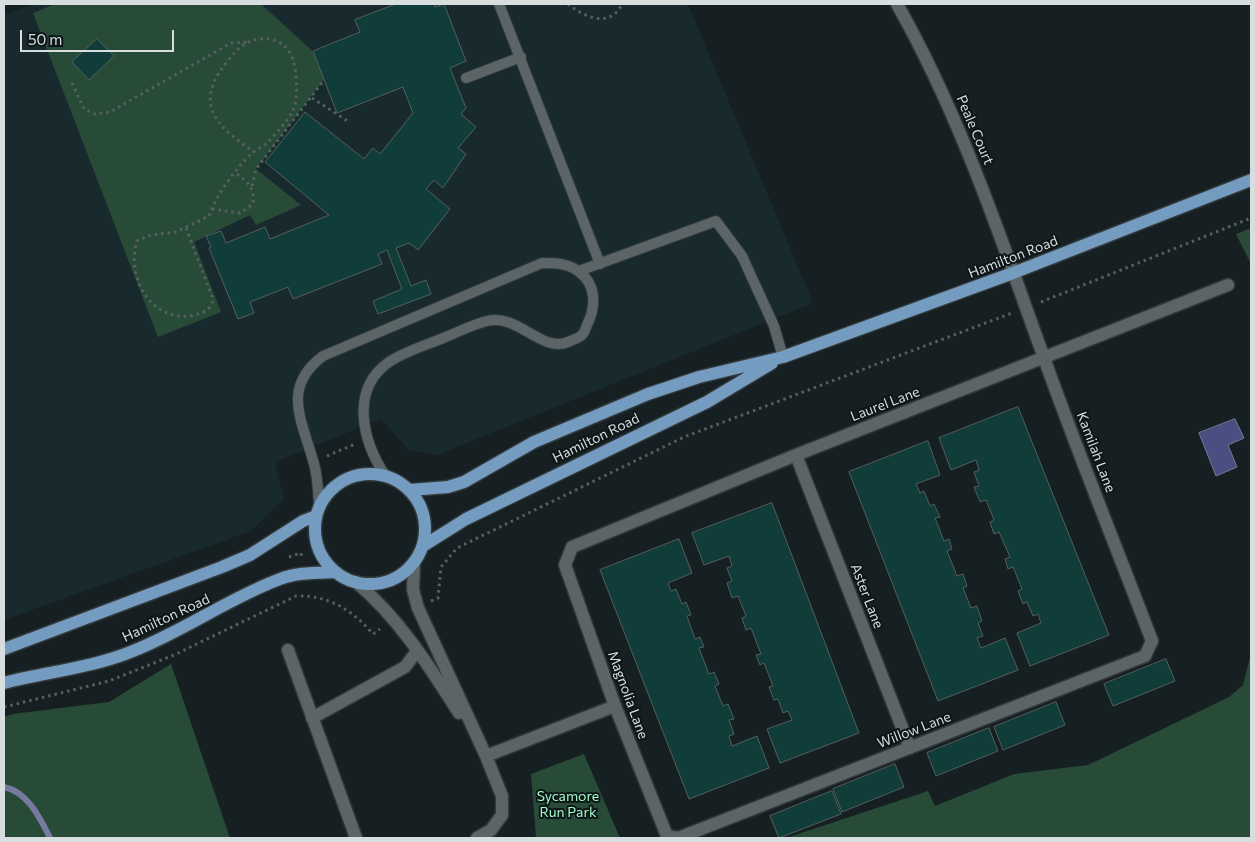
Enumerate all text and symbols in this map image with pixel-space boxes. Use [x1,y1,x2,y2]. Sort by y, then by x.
scale bar [22,20,176,52]
text: 50 m [28,30,62,48]
street label: Peale Court [953,93,997,167]
street label: Hamilton Road [966,232,1060,282]
street label: Laurel Lane [848,383,922,425]
street label: Kamilah Lane [1073,409,1119,495]
street label: Hamilton Road [550,410,642,466]
street label: Aster Lane [847,561,887,631]
street label: Hamilton Road [120,590,212,646]
street label: Magnolia Lane [604,649,652,741]
street label: Willow Lane [875,708,953,752]
park label: Sycamore Run Park [537,788,599,820]

